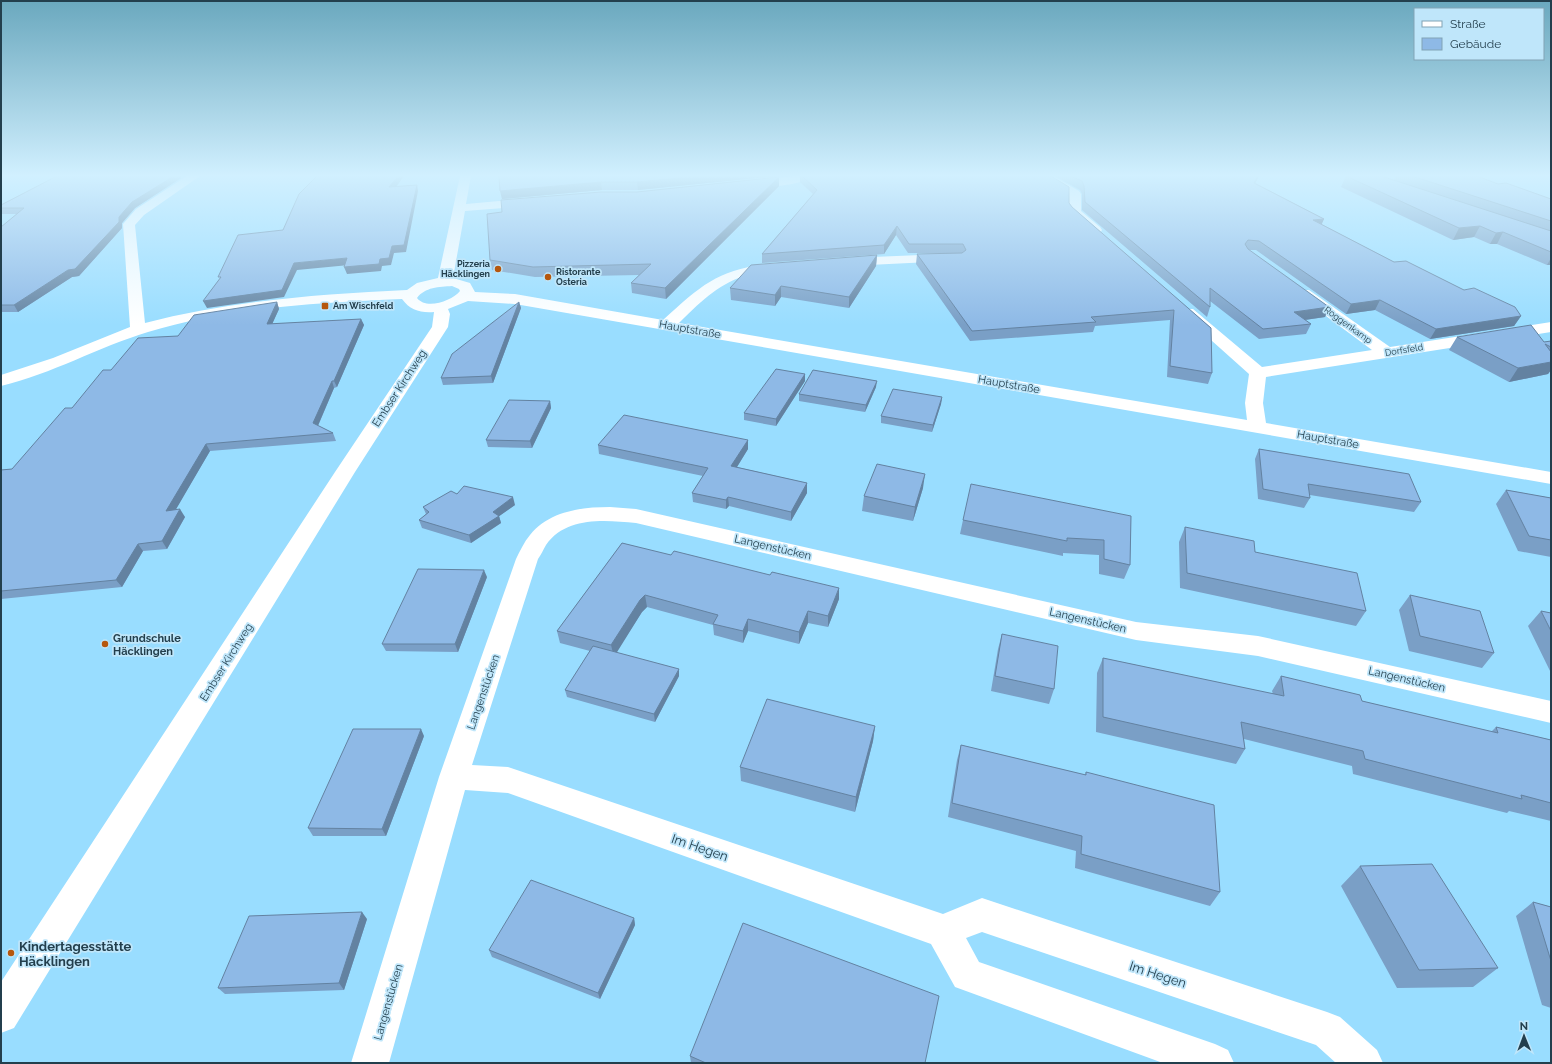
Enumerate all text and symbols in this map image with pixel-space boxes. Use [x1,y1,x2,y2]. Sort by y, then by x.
legend [1414,8,1544,60]
text: Straße [1450,17,1486,31]
text: Gebäude [1450,37,1501,51]
place label: Pizzeria Häcklingen [441,259,490,279]
marker: Pizzeria Häcklingen [493,264,503,274]
place label: Ristorante Osteria [556,267,601,287]
marker: Ristorante Osteria [543,272,553,282]
marker: Am Wischfeld [320,301,330,311]
place label: Am Wischfeld [333,301,393,311]
street label: Roggenkamp [1322,304,1374,346]
street label: Hauptstraße [658,318,722,341]
street label: Dorfsfeld [1384,342,1424,358]
street label: Embser Kirchweg [370,347,429,429]
street label: Hauptstraße [977,373,1041,396]
street label: Hauptstraße [1296,428,1360,451]
street label: Langenstücken [733,532,813,563]
street label: Langenstücken [1048,605,1128,636]
street label: Embser Kirchweg [197,621,256,704]
place label: Grundschule Häcklingen [113,632,181,658]
marker: Grundschule Häcklingen [100,639,110,649]
street label: Langenstücken [465,653,502,731]
street label: Langenstücken [1367,664,1447,695]
street label: Im Hegen [670,831,730,864]
place label: Kindertagesstätte Häcklingen [19,939,132,969]
marker: Kindertagesstätte Häcklingen [6,948,16,958]
street label: Im Hegen [1128,958,1188,991]
street label: Langenstücken [371,963,406,1042]
north arrow [1504,1016,1544,1056]
text: N [1520,1020,1528,1033]

